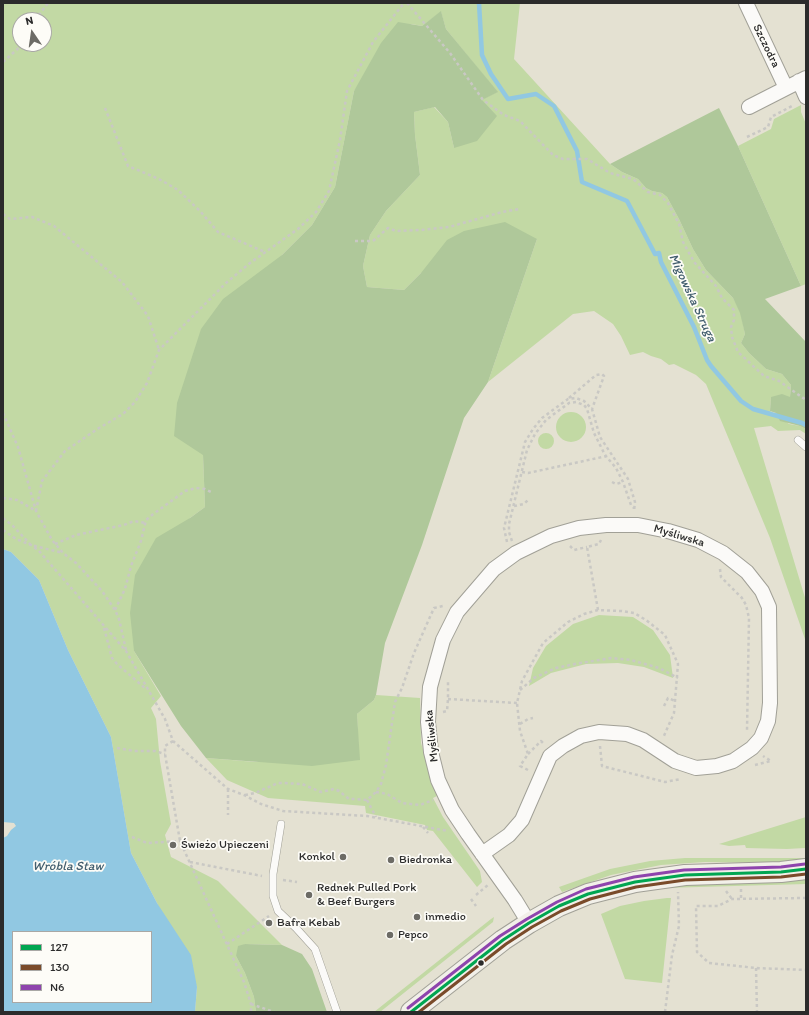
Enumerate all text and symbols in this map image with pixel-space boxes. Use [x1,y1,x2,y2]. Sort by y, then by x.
north arrow [12,12,52,52]
text: N [24,14,34,28]
street label: Szczodra [749,22,783,70]
water label: Migowska Struga [665,252,719,344]
street label: Myśliwska [652,521,706,551]
street label: Myśliwska [422,709,442,763]
place label: Świeżo Upieczeni [181,838,269,852]
marker: Świeżo Upieczeni [168,840,178,850]
place label: Konkol [299,850,335,864]
marker: Konkol [338,852,348,862]
place label: Biedronka [399,853,452,867]
marker: Biedronka [386,855,396,865]
water label: Wróbla Staw [33,859,103,875]
place label: Rednek Pulled Pork & Beef Burgers [317,881,416,909]
marker: Rednek Pulled Pork & Beef Burgers [304,890,314,900]
place label: inmedio [425,910,466,924]
marker: inmedio [412,912,422,922]
place label: Bafra Kebab [277,916,340,930]
marker: Bafra Kebab [264,918,274,928]
place label: Pepco [398,928,428,942]
marker: Pepco [385,930,395,940]
legend [12,931,152,1003]
text: 127 [50,940,68,954]
unlabelled marker [476,958,486,968]
text: 130 [50,960,70,974]
text: N6 [50,980,64,994]

